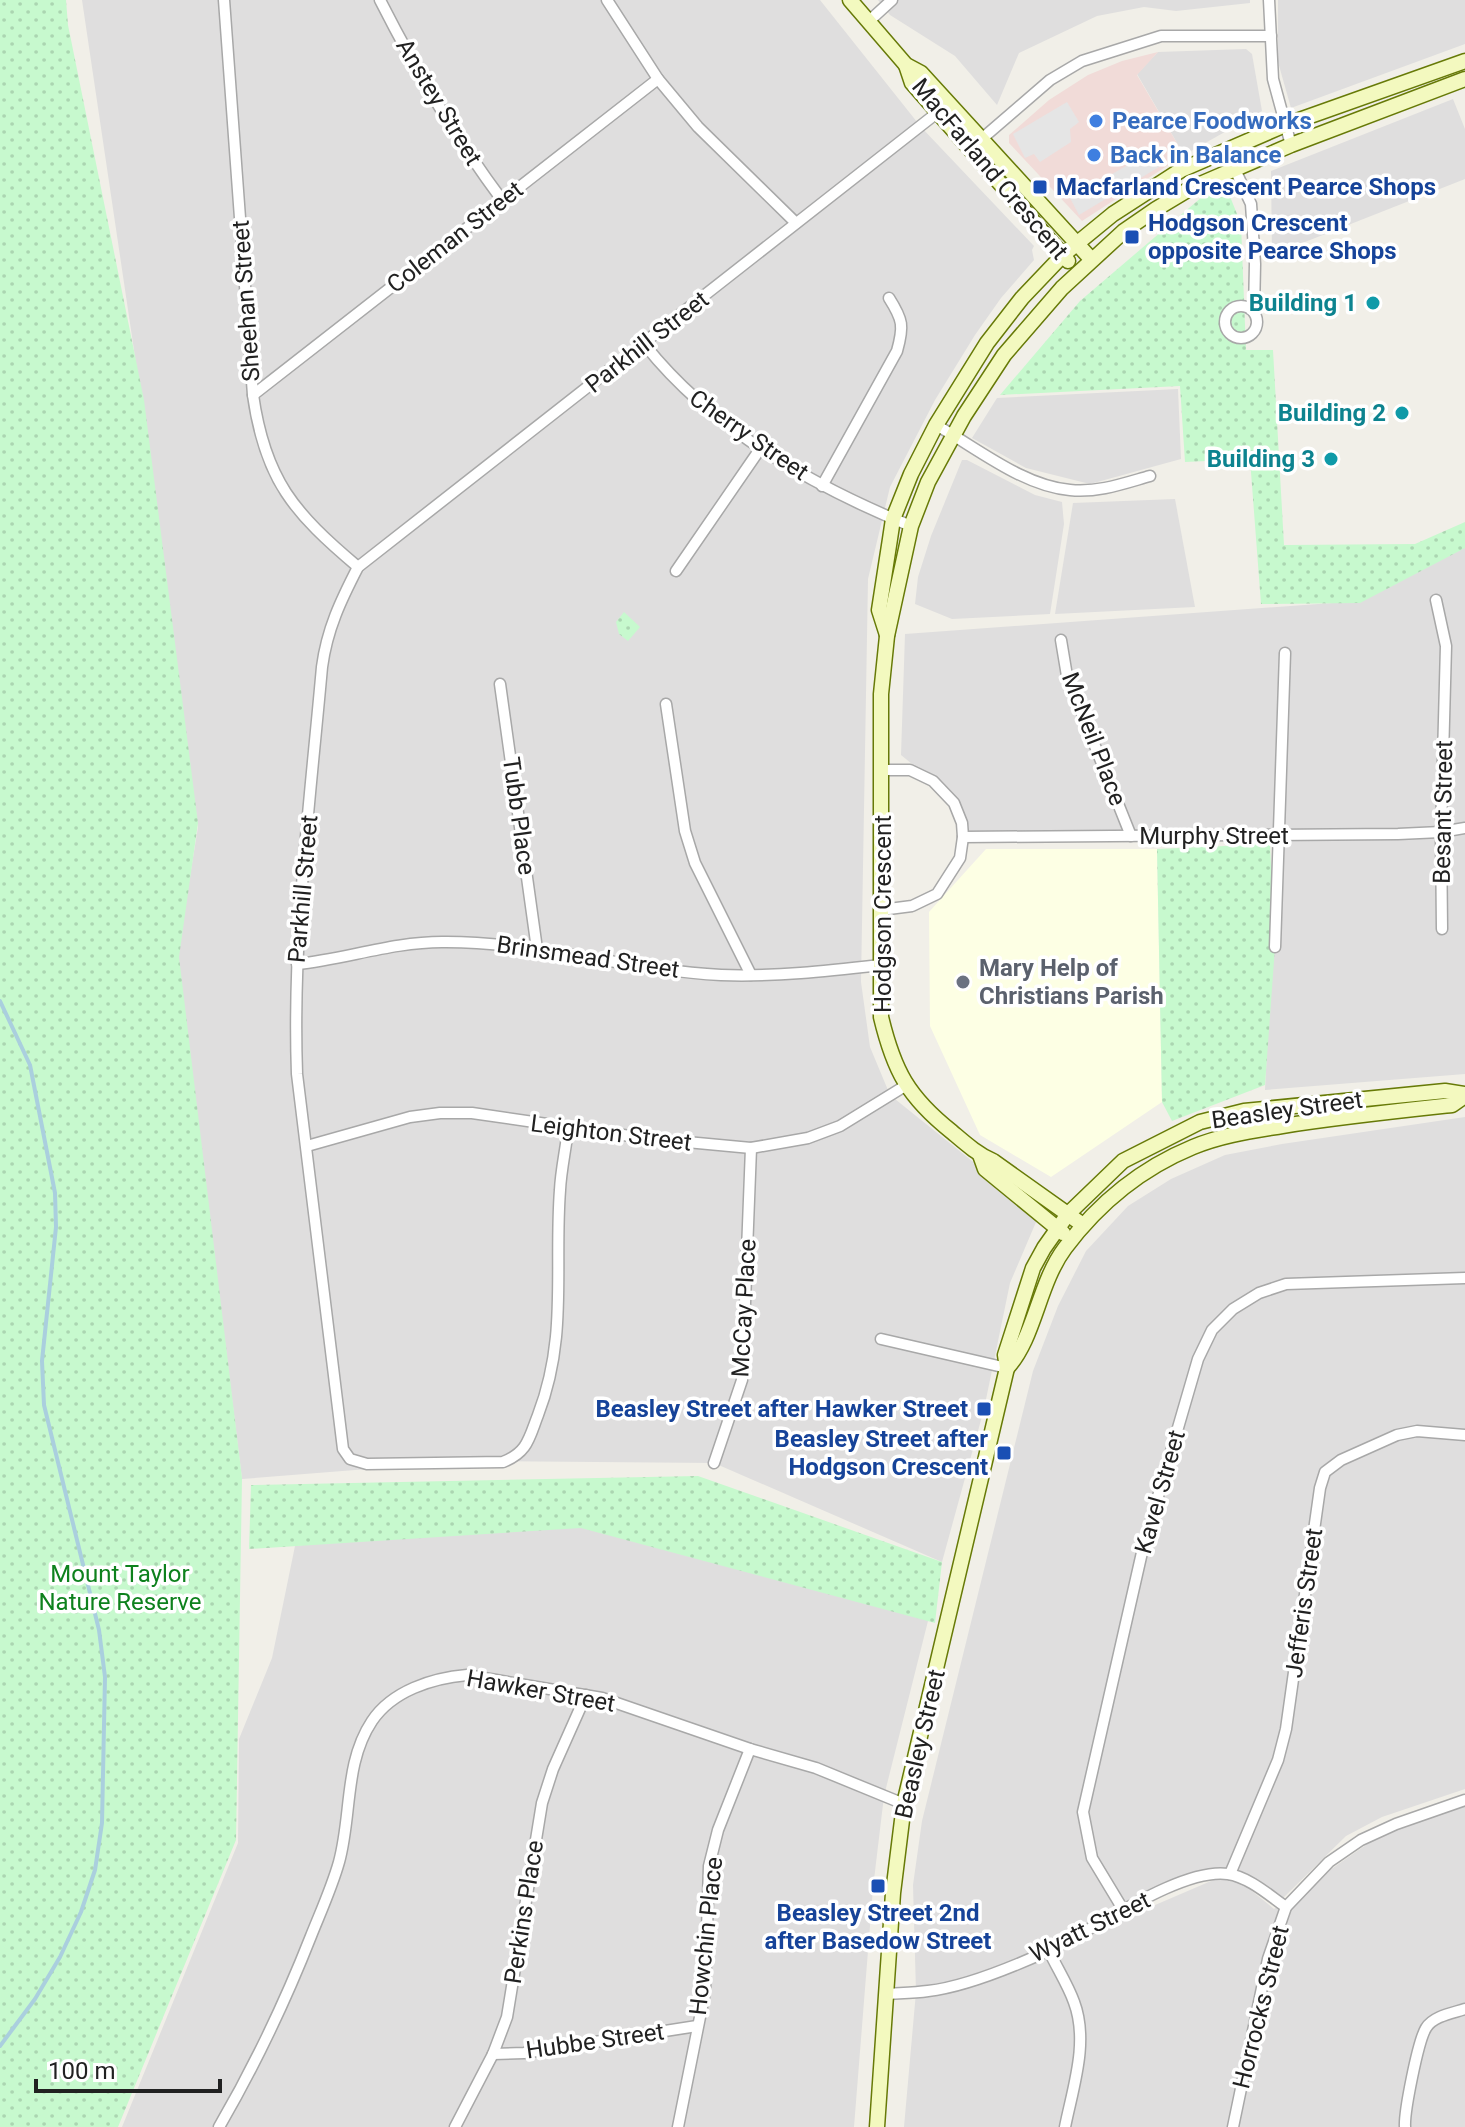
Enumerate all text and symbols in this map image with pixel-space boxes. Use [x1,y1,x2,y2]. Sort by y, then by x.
street label: Anstey Street [390,34,488,170]
street label: MacFarland Crescent [906,73,1074,265]
place label: Pearce Foodworks [1112,107,1312,135]
marker: Pearce Foodworks [1087,112,1105,130]
place label: Back in Balance [1110,141,1282,169]
marker: Back in Balance [1085,146,1103,164]
place label: Macfarland Crescent Pearce Shops [1056,173,1436,201]
street label: Coleman Street [382,175,529,299]
marker: Macfarland Crescent Pearce Shops [1031,178,1049,196]
place label: Hodgson Crescent opposite Pearce Shops [1148,209,1397,265]
street label: Sheehan Street [226,219,266,383]
marker: Hodgson Crescent opposite Pearce Shops [1123,228,1141,246]
street label: Parkhill Street [580,285,714,399]
place label: Building 1 [1249,289,1357,317]
marker: Building 1 [1364,294,1382,312]
street label: Cherry Street [684,384,814,486]
place label: Building 2 [1278,399,1386,427]
marker: Building 2 [1393,404,1411,422]
place label: Building 3 [1207,445,1315,473]
marker: Building 3 [1322,450,1340,468]
street label: McNeil Place [1056,668,1132,810]
street label: Besant Street [1428,740,1458,884]
street label: Tubb Place [497,755,541,877]
street label: Parkhill Street [283,814,323,964]
street label: Hodgson Crescent [869,815,897,1013]
street label: Murphy Street [1139,822,1289,850]
street label: Brinsmead Street [495,930,681,984]
place label: Mary Help of Christians Parish [979,954,1164,1010]
marker: Mary Help of Christians Parish [954,973,972,991]
street label: Beasley Street [1210,1086,1364,1134]
street label: Leighton Street [529,1109,693,1157]
street label: McCay Place [726,1238,762,1378]
place label: Beasley Street after Hawker Street [595,1395,968,1423]
marker: Beasley Street after Hawker Street [975,1400,993,1418]
place label: Beasley Street after Hodgson Crescent [775,1425,988,1481]
street label: Kavel Street [1129,1427,1191,1557]
marker: Beasley Street after Hodgson Crescent [995,1444,1013,1462]
street label: Jefferis Street [1280,1526,1328,1680]
park label: Mount Taylor Nature Reserve [38,1560,202,1616]
street label: Hawker Street [465,1664,618,1718]
street label: Beasley Street [889,1667,951,1821]
street label: Perkins Place [499,1838,549,1986]
street label: Howchin Place [684,1855,728,2017]
marker: Beasley Street 2nd after Basedow Street [869,1877,887,1895]
street label: Wyatt Street [1025,1886,1155,1968]
place label: Beasley Street 2nd after Basedow Street [765,1899,991,1955]
street label: Horrocks Street [1227,1922,1295,2091]
street label: Hubbe Street [524,2017,666,2065]
scale bar [36,2043,220,2093]
text: 100 m [48,2057,115,2085]

